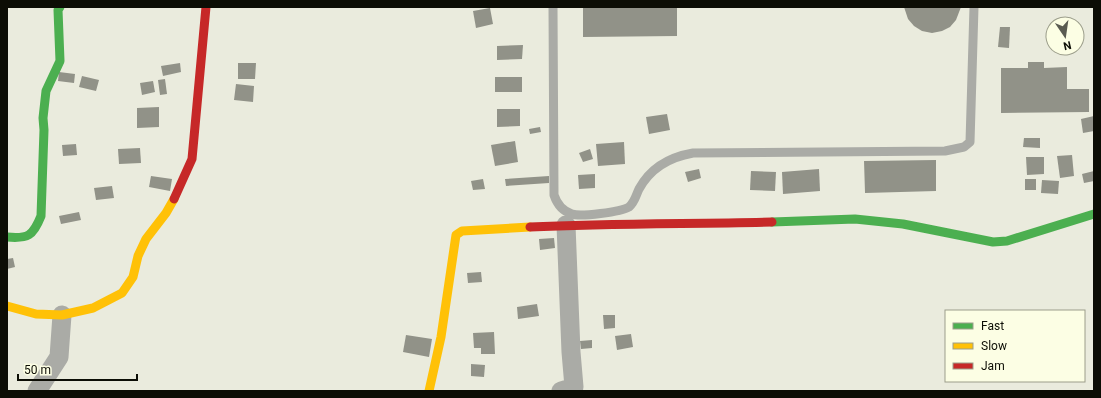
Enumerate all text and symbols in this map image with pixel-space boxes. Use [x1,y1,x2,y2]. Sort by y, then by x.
north arrow [1045,16,1085,56]
text: N [1062,38,1072,53]
legend [945,310,1085,382]
text: Fast [981,319,1004,333]
text: Slow [981,339,1007,353]
scale bar [18,356,137,382]
text: Jam [981,359,1005,373]
text: 50 m [24,363,51,377]

